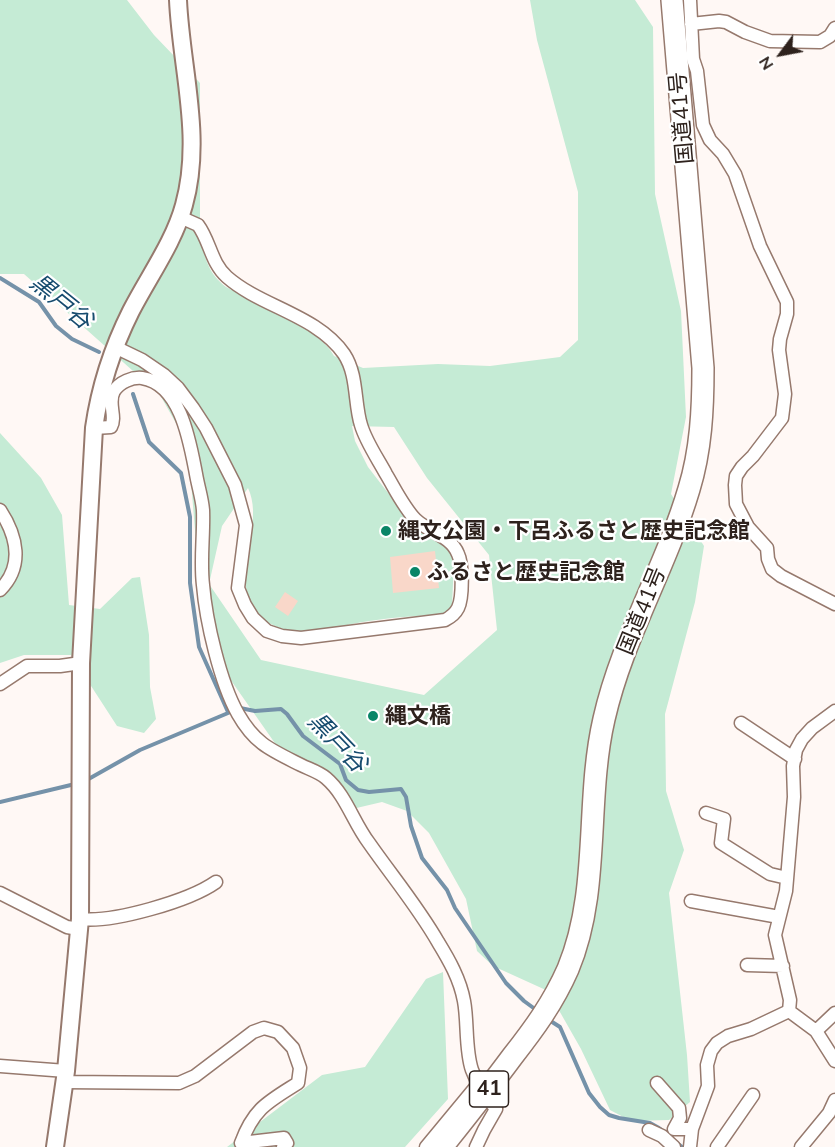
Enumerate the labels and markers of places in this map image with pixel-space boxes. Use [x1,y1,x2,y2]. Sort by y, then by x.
place label: 縄文公園・下呂ふるさと歴史記念館 [398,518,750,544]
marker: 縄文公園・下呂ふるさと歴史記念館 [379,524,393,538]
place label: ふるさと歴史記念館 [427,559,625,585]
marker: ふるさと歴史記念館 [408,565,422,579]
place label: 縄文橋 [385,703,451,729]
marker: 縄文橋 [366,709,380,723]

